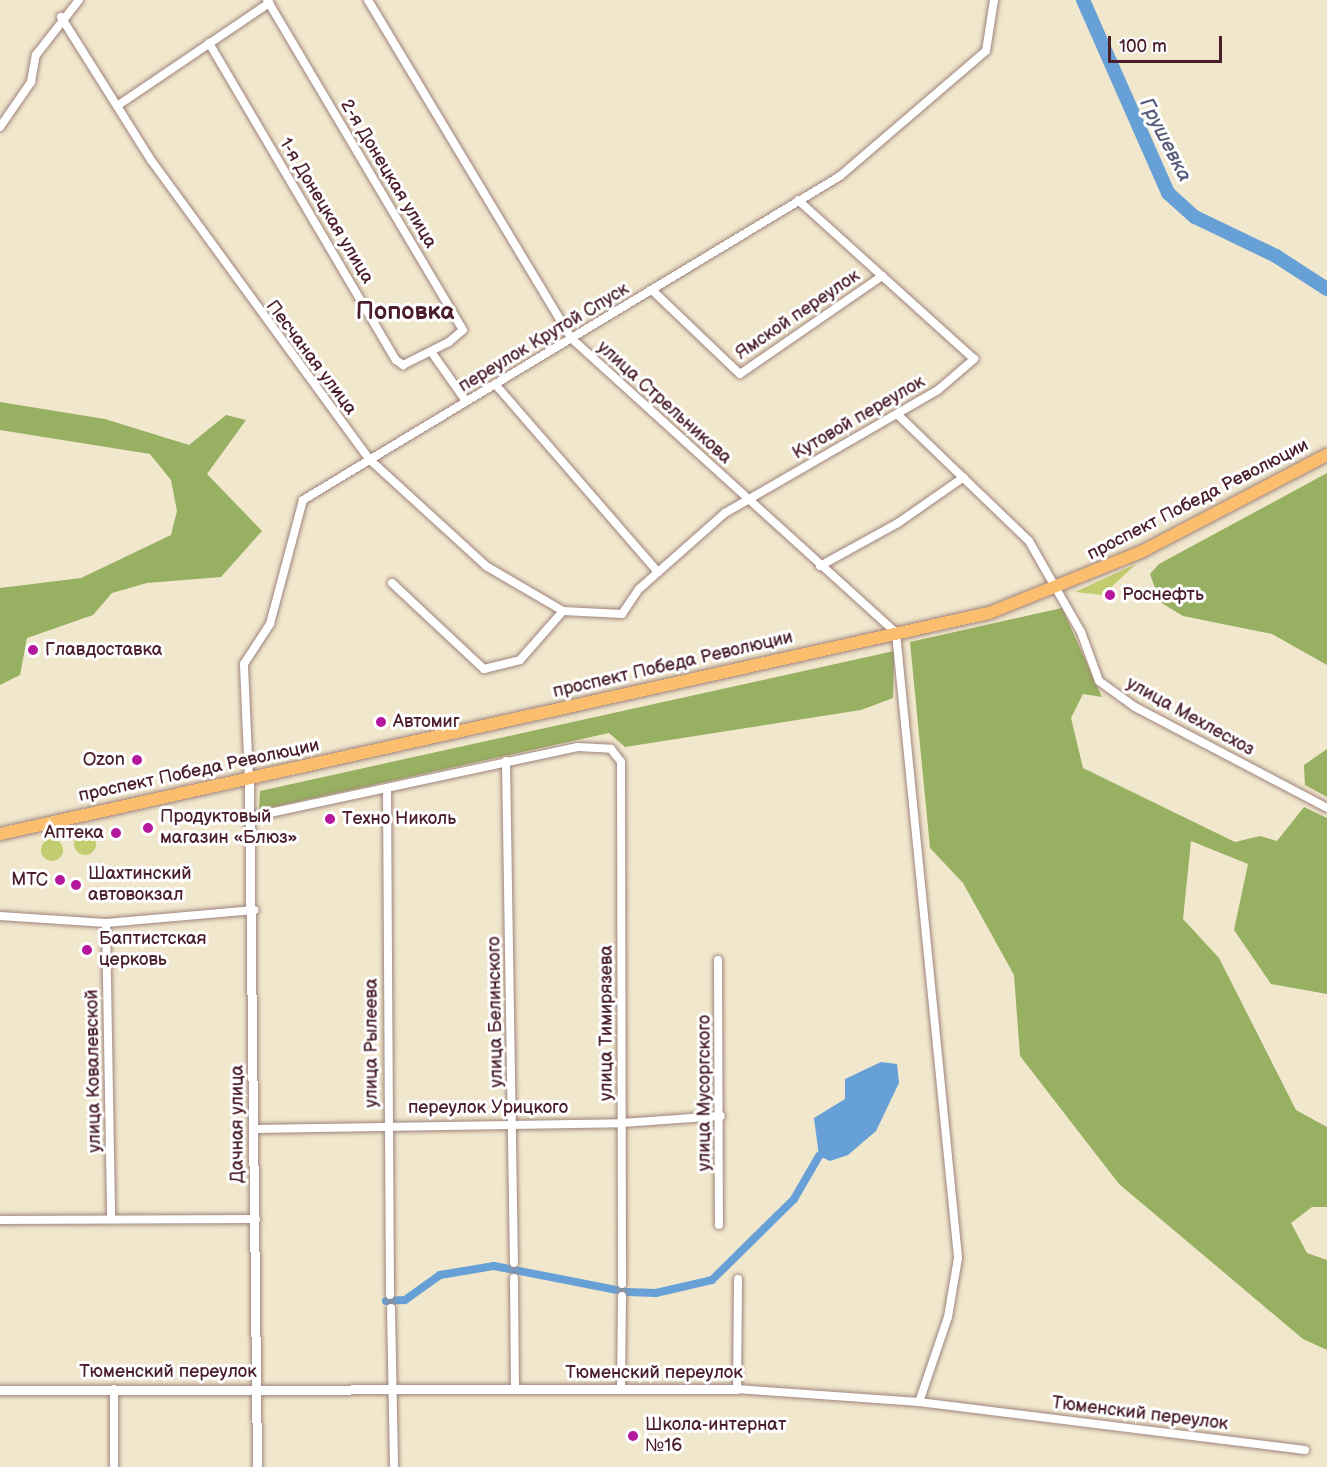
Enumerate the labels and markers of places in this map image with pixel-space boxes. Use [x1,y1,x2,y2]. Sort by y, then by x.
place label: Роснефть [1122,584,1204,606]
marker: Роснефть [1103,588,1117,602]
place label: Главдоставка [45,639,162,661]
marker: Главдоставка [26,643,40,657]
place label: Автомиг [393,711,460,733]
marker: Автомиг [374,715,388,729]
place label: Ozon [83,749,125,771]
marker: Ozon [130,753,144,767]
place label: Продуктовый магазин «Блюз» [160,807,298,850]
place label: Техно Николь [342,808,456,830]
marker: Техно Николь [323,812,337,826]
marker: Продуктовый магазин «Блюз» [141,821,155,835]
place label: Аптека [44,822,104,844]
marker: Аптека [109,826,123,840]
place label: Шахтинский автовокзал [88,864,192,906]
place label: МТС [11,869,48,891]
marker: МТС [53,873,67,887]
marker: Шахтинский автовокзал [69,878,83,892]
place label: Баптистская церковь [99,929,207,972]
marker: Баптистская церковь [80,943,94,957]
place label: Школа-интернат №16 [645,1415,786,1458]
marker: Школа-интернат №16 [626,1429,640,1443]

